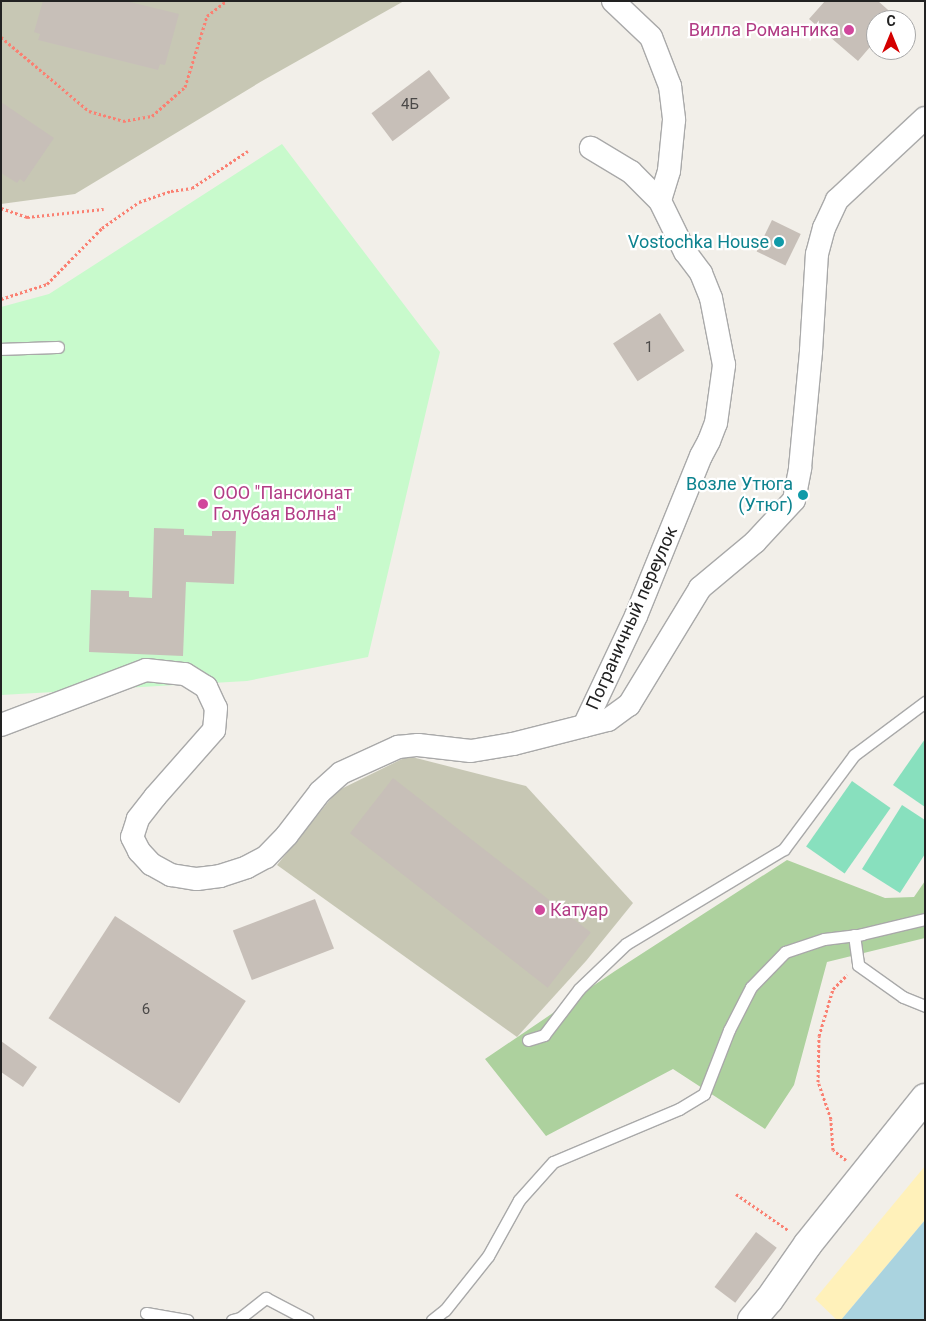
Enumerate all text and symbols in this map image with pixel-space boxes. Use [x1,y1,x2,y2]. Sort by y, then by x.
north arrow [866,10,916,60]
text: С [886,13,896,29]
place label: Вилла Романтика [689,19,839,41]
marker: Вилла Романтика [843,24,855,36]
house number: 4Б [401,96,419,114]
place label: Vostochka House [628,231,769,253]
marker: Vostochka House [773,236,785,248]
house number: 1 [645,339,653,357]
place label: Возле Утюга (Утюг) [686,474,793,516]
place label: ООО "Пансионат Голубая Волна" [213,483,352,526]
marker: Возле Утюга (Утюг) [797,489,809,501]
marker: ООО "Пансионат Голубая Волна" [197,498,209,510]
street label: Пограничный переулок [582,523,682,713]
place label: Катуар [550,899,608,921]
marker: Катуар [534,904,546,916]
house number: 6 [142,1001,150,1019]

